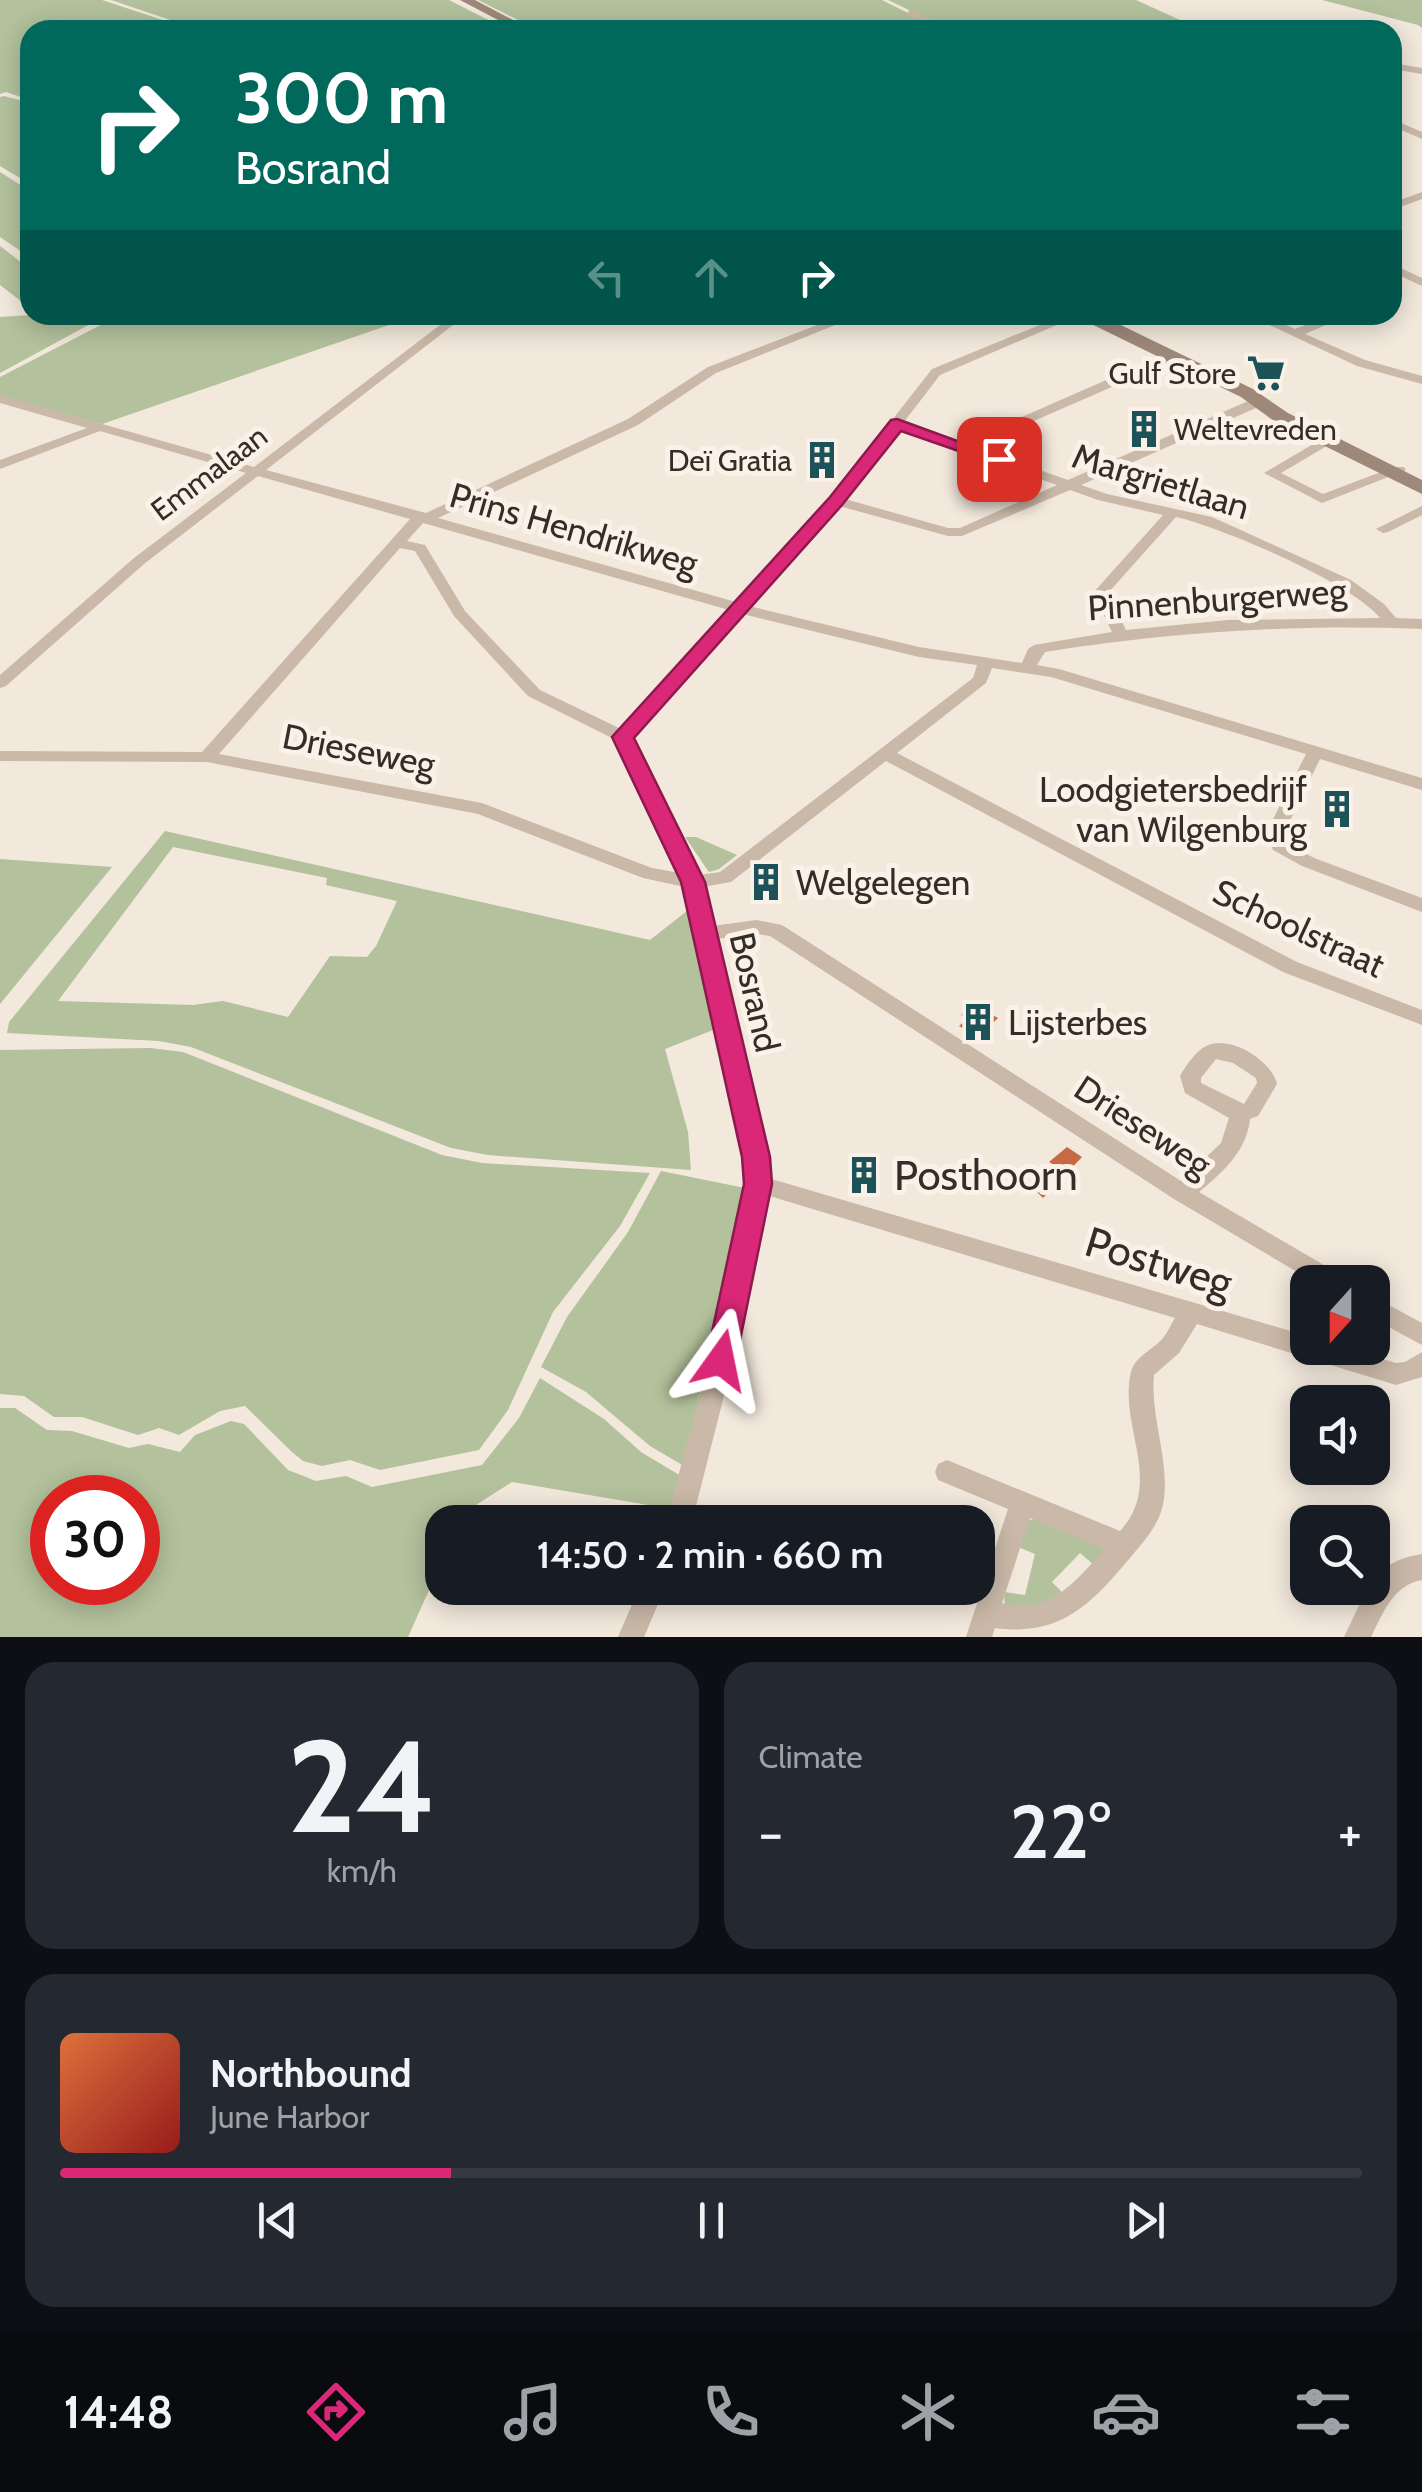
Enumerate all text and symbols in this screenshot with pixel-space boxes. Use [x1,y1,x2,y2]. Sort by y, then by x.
text: 300 m [235,55,448,141]
icon: right [70,60,200,190]
text: Bosrand [235,141,391,195]
icon: left [579,250,634,305]
icon: ahead [684,250,739,305]
icon: right [789,250,844,305]
supermarket icon: Gulf Store [1245,352,1287,394]
place label: Gulf Store [1109,355,1236,392]
building icon: Weltevreden [1123,408,1165,450]
place label: Weltevreden [1174,411,1337,448]
street label: Emmalaan [144,417,274,529]
pin [957,417,1042,502]
icon: arrive [972,432,1027,487]
street label: Margrietlaan [1067,434,1255,528]
building icon: Deï Gratia [801,439,843,481]
place label: Deï Gratia [668,442,793,479]
street label: Prins Hendrikweg [445,473,704,585]
street label: Pinnenburgerweg [1086,568,1348,629]
street label: Drieseweg [279,714,440,786]
place label: Loodgietersbedrijf van Wilgenburg [1039,768,1308,851]
building icon: Loodgietersbedrijf van Wilgenburg [1316,788,1358,830]
building icon: Welgelegen [745,861,787,903]
place label: Welgelegen [796,861,970,904]
street label: Schoolstraat [1206,870,1392,986]
street label: Bosrand [720,928,790,1056]
building icon: Lijsterbes [957,1001,999,1043]
place label: Lijsterbes [1008,1001,1147,1044]
street label: Drieseweg [1066,1066,1220,1186]
place label: Posthoorn [894,1149,1078,1201]
building icon: Posthoorn [843,1154,885,1196]
street label: Postweg [1079,1215,1240,1309]
north arrow [1290,1265,1390,1365]
map controls [1290,1265,1390,1605]
position arrow [669,1308,773,1412]
button: sound [1290,1385,1390,1485]
speed limit sign: 30 [30,1475,160,1605]
button: search [1290,1505,1390,1605]
text: 14:50 · 2 min · 660 m [537,1531,883,1578]
text: 24 [287,1707,437,1865]
text: Climate [759,1737,863,1776]
text: 22° [1010,1786,1111,1877]
text: − [759,1799,783,1866]
text: + [1338,1799,1362,1866]
text: km/h [327,1851,397,1890]
text: Northbound [210,2050,412,2097]
text: June Harbor [210,2097,369,2136]
icon: previous [250,2193,305,2248]
icon: pause [684,2193,739,2248]
icon: next [1118,2193,1173,2248]
icon: directions [301,2377,371,2447]
icon: music [498,2377,568,2447]
icon: phone [696,2377,766,2447]
icon: climate [893,2377,963,2447]
icon: car [1091,2377,1161,2447]
icon: filters [1288,2377,1358,2447]
text: 14:48 [64,2385,173,2439]

